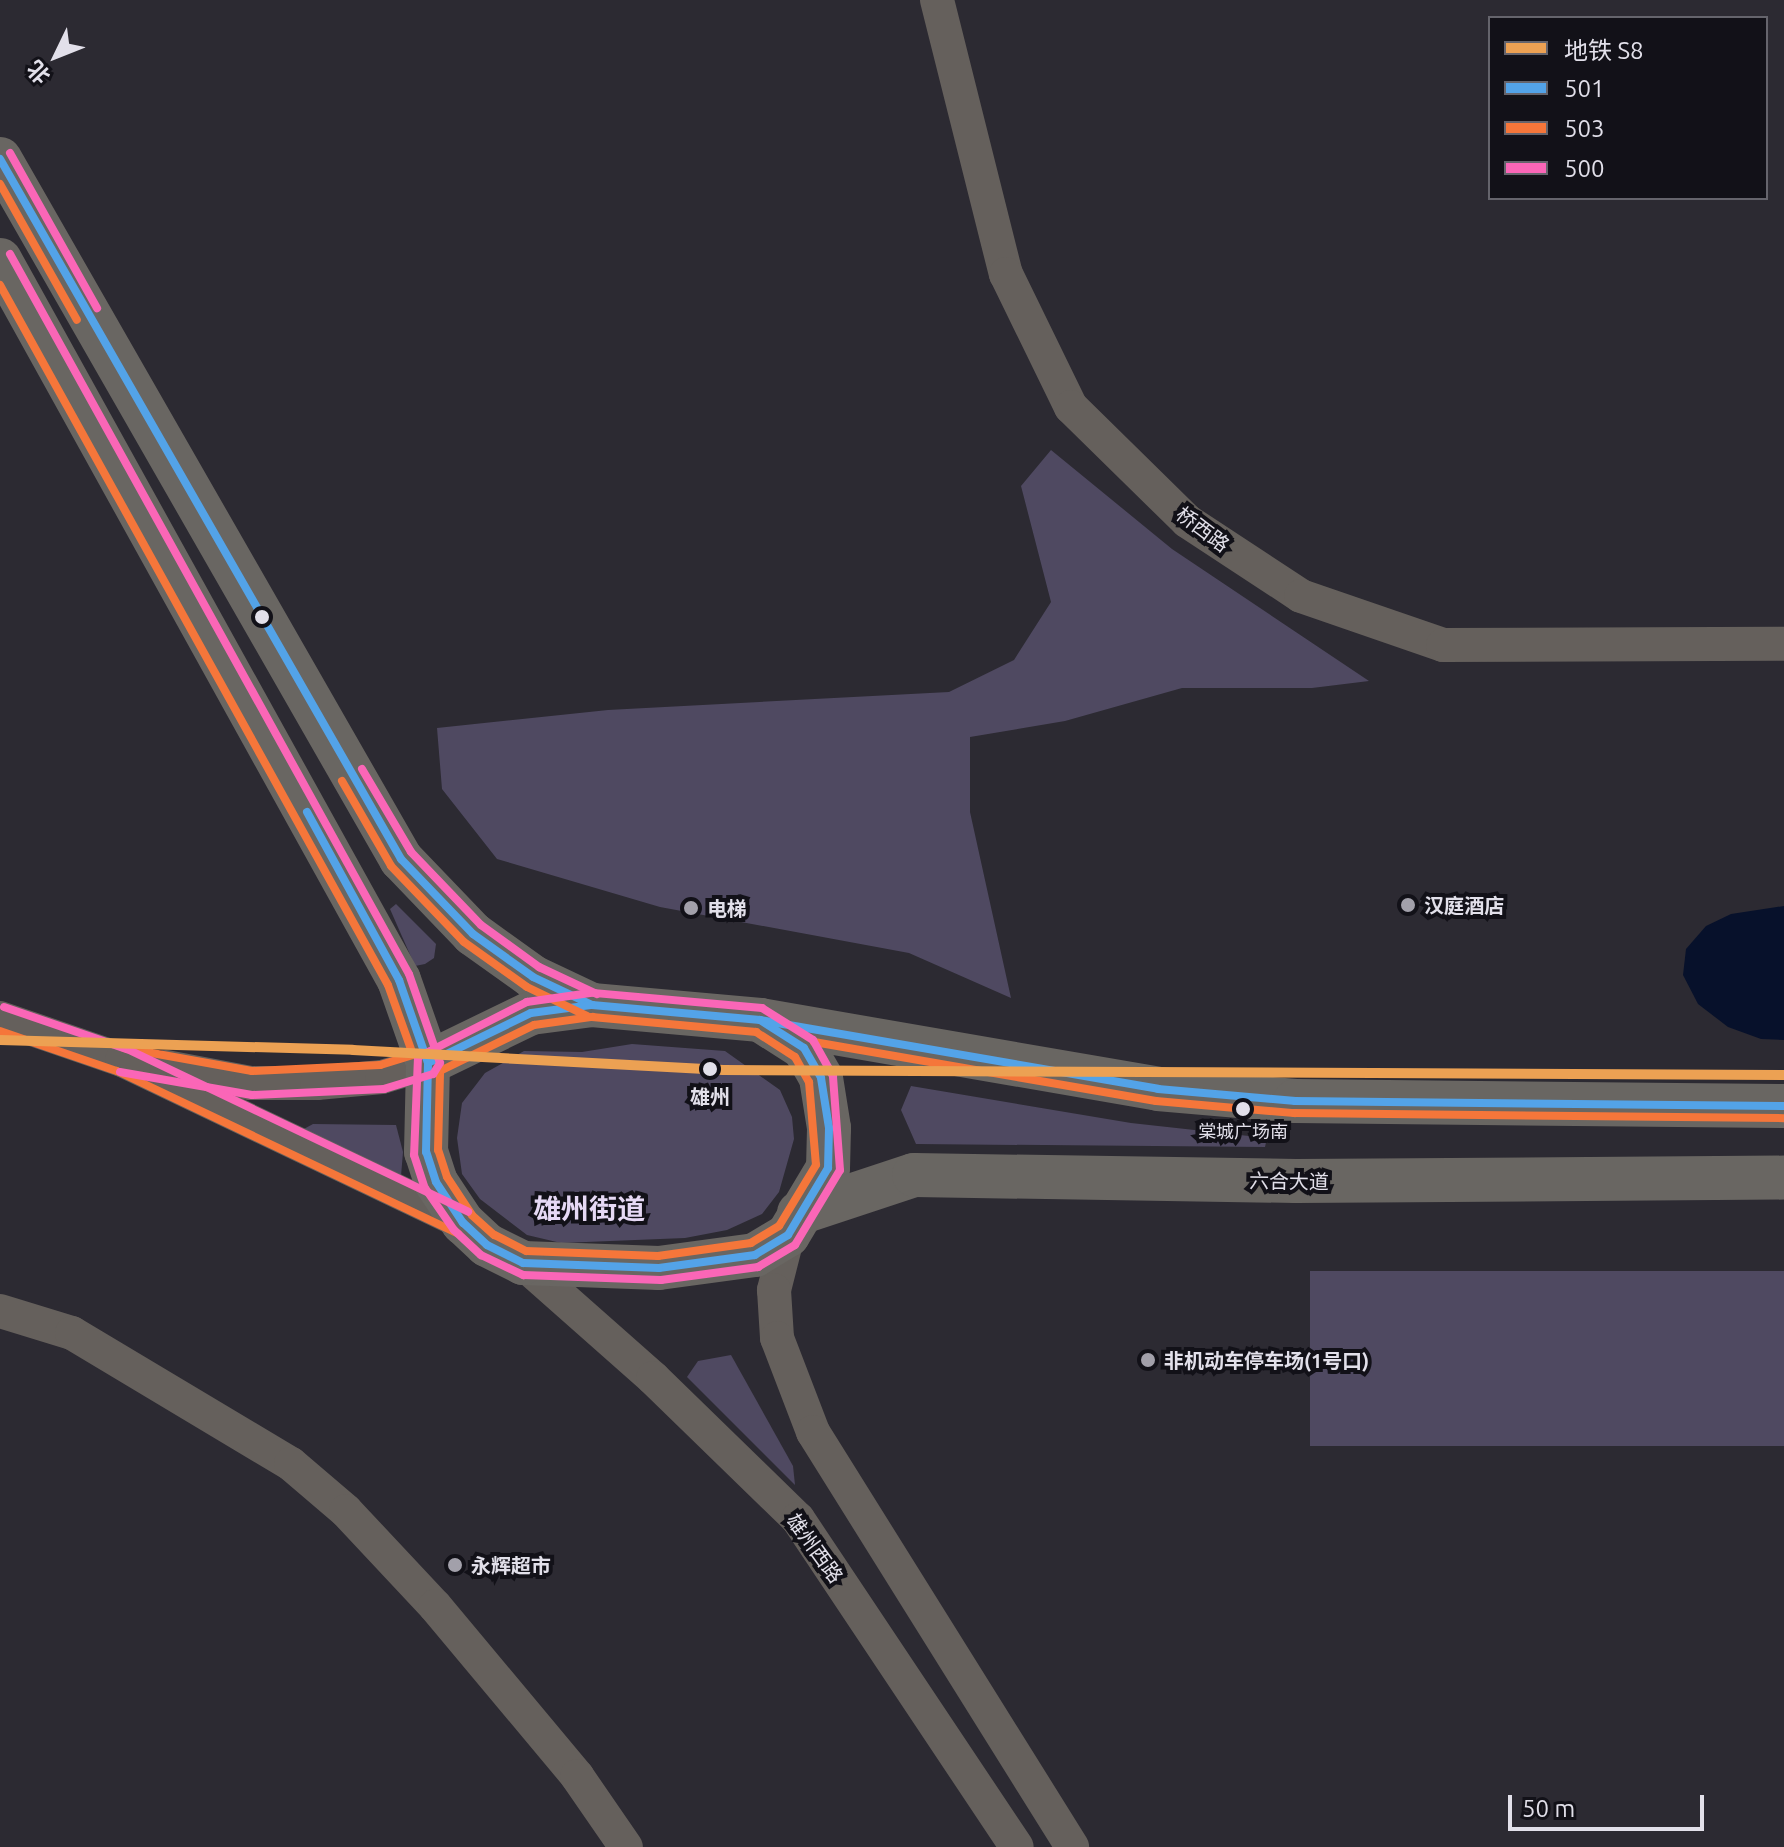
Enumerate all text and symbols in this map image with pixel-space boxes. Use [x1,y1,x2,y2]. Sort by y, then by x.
north arrow [16,16,96,96]
legend [1488,16,1768,200]
text: 地铁 S8 [1564,37,1644,64]
text: 北 [21,56,55,89]
text: 501 [1564,75,1605,102]
text: 503 [1564,115,1605,142]
text: 500 [1564,155,1605,182]
street label: 桥西路 [1172,501,1234,557]
unlabelled marker [254,609,270,625]
place label: 汉庭酒店 [1424,893,1504,917]
place label: 电梯 [707,896,747,920]
marker: 汉庭酒店 [1399,896,1417,914]
marker: 电梯 [682,899,700,917]
marker: 雄州 [698,1057,722,1081]
place label: 雄州 [690,1084,730,1108]
marker: 棠城广场南 [1235,1101,1251,1117]
place label: 棠城广场南 [1198,1120,1288,1142]
street label: 六合大道 [1249,1168,1329,1194]
district label: 雄州街道 [533,1192,645,1226]
place label: 非机动车停车场(1号口) [1164,1348,1369,1372]
marker: 非机动车停车场(1号口) [1139,1351,1157,1369]
street label: 雄州西路 [782,1509,848,1587]
place label: 永辉超市 [471,1553,551,1577]
marker: 永辉超市 [446,1556,464,1574]
scale bar [1512,1779,1708,1829]
text: 50 m [1522,1795,1575,1822]

